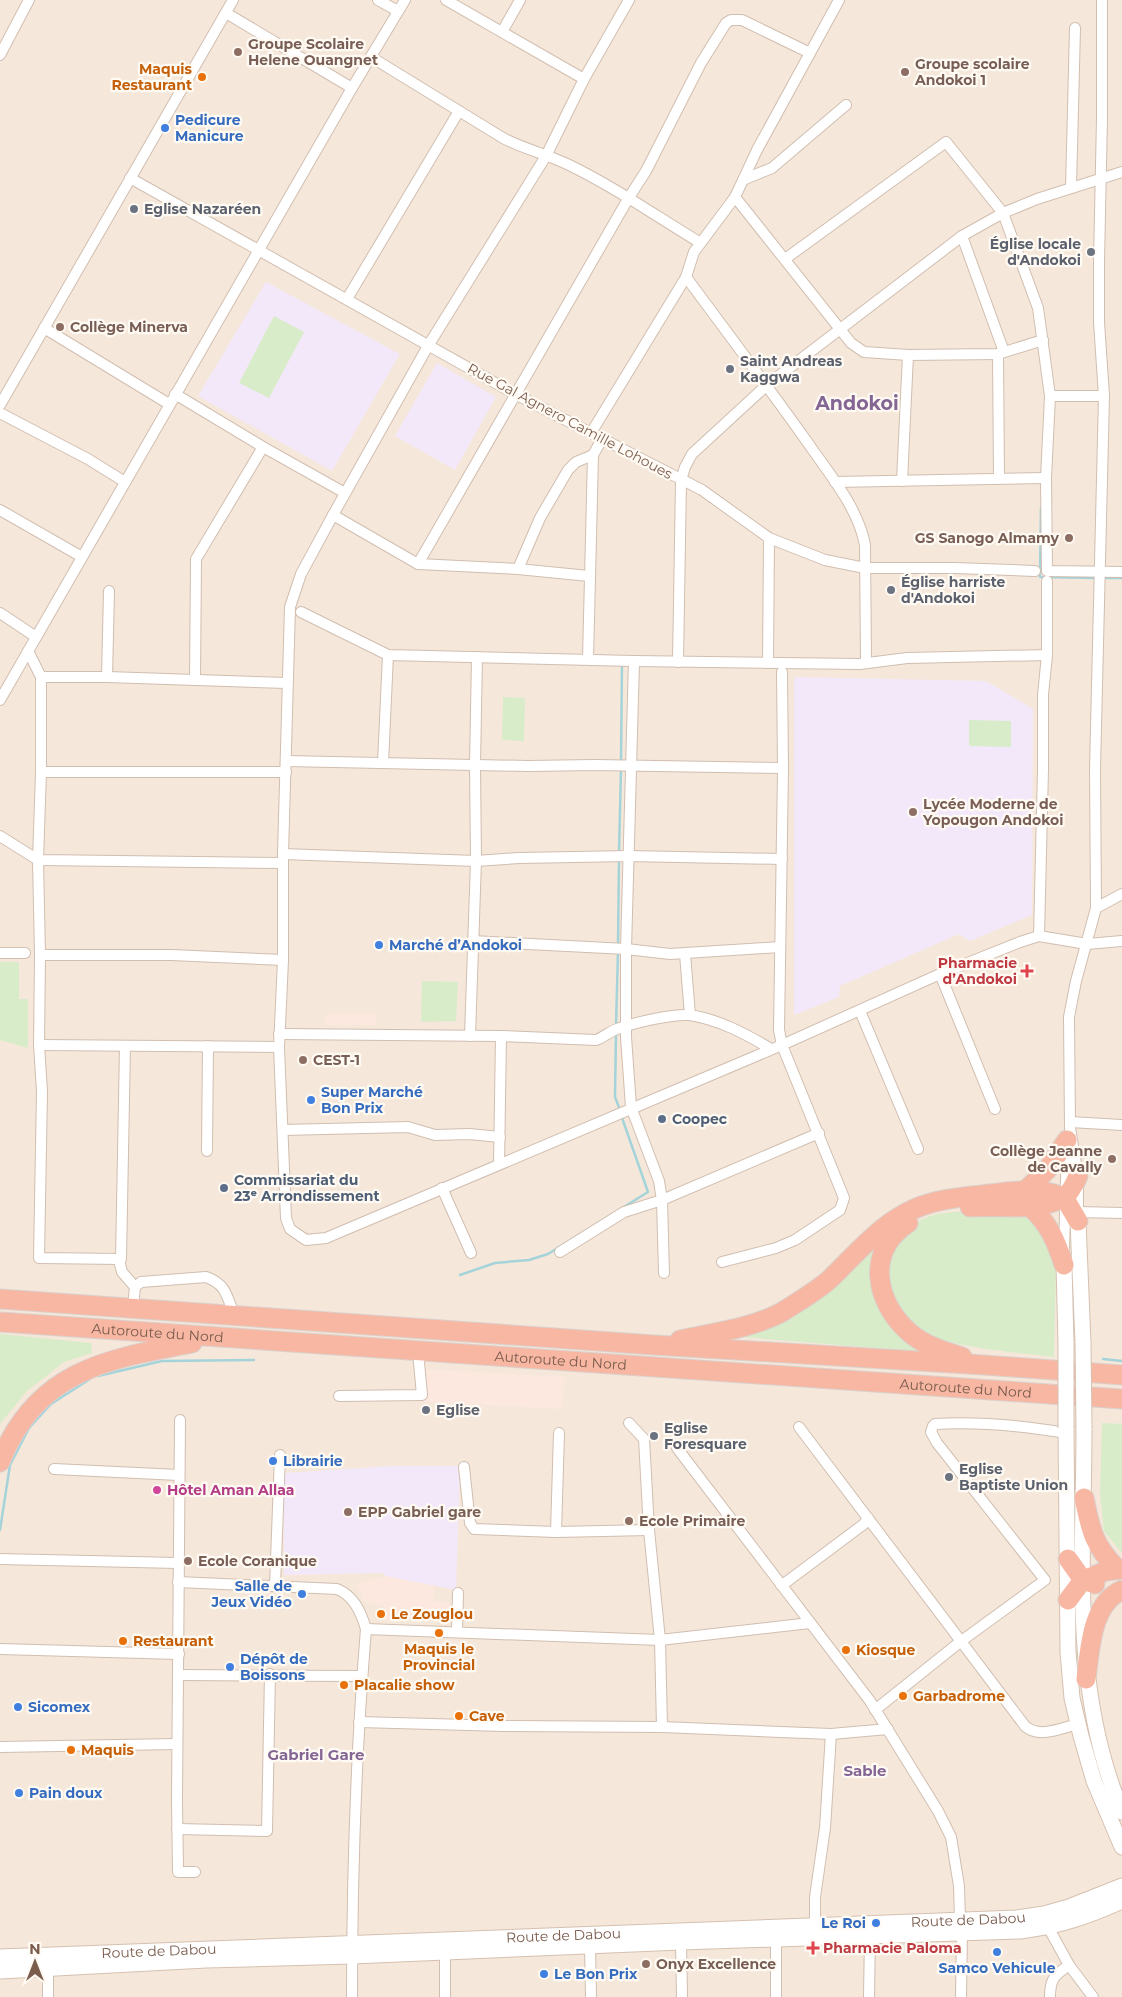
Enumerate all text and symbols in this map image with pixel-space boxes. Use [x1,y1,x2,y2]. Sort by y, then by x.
place label: Groupe Scolaire Helene Ouangnet [248,35,378,69]
marker: Groupe Scolaire Helene Ouangnet [232,46,244,58]
place label: Groupe scolaire Andokoi 1 [914,55,1030,89]
place label: Maquis Restaurant [111,60,193,94]
marker: Groupe scolaire Andokoi 1 [899,66,911,78]
marker: Maquis Restaurant [196,71,208,83]
place label: Pedicure Manicure [175,111,244,145]
marker: Pedicure Manicure [159,122,171,134]
place label: Eglise Nazaréen [144,200,261,218]
marker: Eglise Nazaréen [128,203,140,215]
place label: Église locale d'Andokoi [990,235,1081,269]
marker: Église locale d'Andokoi [1085,246,1097,258]
place label: Collège Minerva [70,318,188,336]
marker: Collège Minerva [54,321,66,333]
place label: Saint Andreas Kaggwa [740,352,843,386]
street label: Rue Gal Agnero Camille Lohoues [464,359,676,483]
marker: Saint Andreas Kaggwa [724,363,736,375]
district label: Andokoi [814,392,899,415]
place label: GS Sanogo Almamy [915,529,1060,547]
marker: GS Sanogo Almamy [1063,532,1075,544]
place label: Église harriste d'Andokoi [901,573,1006,607]
marker: Église harriste d'Andokoi [885,584,897,596]
place label: Lycée Moderne de Yopougon Andokoi [922,795,1063,829]
marker: Lycée Moderne de Yopougon Andokoi [907,806,919,818]
place label: Marché d’Andokoi [389,936,522,954]
marker: Marché d’Andokoi [373,939,385,951]
place label: Pharmacie d’Andokoi [938,954,1017,988]
marker: Pharmacie d’Andokoi [1021,965,1033,977]
place label: CEST-1 [313,1051,360,1069]
marker: CEST-1 [297,1054,309,1066]
place label: Super Marché Bon Prix [321,1083,423,1117]
marker: Super Marché Bon Prix [305,1094,317,1106]
place label: Coopec [672,1110,728,1128]
marker: Coopec [656,1113,668,1125]
place label: Collège Jeanne de Cavally [990,1142,1103,1176]
marker: Collège Jeanne de Cavally [1106,1153,1118,1165]
place label: Commissariat du 23ᵉ Arrondissement [234,1171,380,1205]
marker: Commissariat du 23ᵉ Arrondissement [218,1182,230,1194]
street label: Autoroute du Nord [91,1319,224,1346]
street label: Autoroute du Nord [494,1347,627,1374]
street label: Autoroute du Nord [899,1375,1032,1402]
place label: Eglise [436,1401,480,1419]
marker: Eglise [420,1404,432,1416]
place label: Eglise Foresquare [664,1419,747,1453]
marker: Eglise Foresquare [648,1430,660,1442]
place label: Librairie [283,1452,343,1470]
marker: Librairie [267,1455,279,1467]
place label: Eglise Baptiste Union [959,1460,1068,1494]
marker: Eglise Baptiste Union [943,1471,955,1483]
place label: Hôtel Aman Allaa [167,1481,294,1499]
marker: Hôtel Aman Allaa [151,1484,163,1496]
place label: EPP Gabriel gare [358,1503,481,1521]
marker: EPP Gabriel gare [342,1506,354,1518]
place label: Ecole Primaire [639,1512,745,1530]
marker: Ecole Primaire [623,1515,635,1527]
place label: Ecole Coranique [198,1552,317,1570]
marker: Ecole Coranique [182,1555,194,1567]
place label: Salle de Jeux Vidéo [210,1577,292,1611]
marker: Salle de Jeux Vidéo [296,1588,308,1600]
place label: Le Zouglou [391,1605,473,1623]
marker: Le Zouglou [375,1608,387,1620]
marker: Maquis le Provincial [433,1627,445,1639]
place label: Restaurant [133,1632,214,1650]
marker: Restaurant [117,1635,129,1647]
place label: Maquis le Provincial [403,1640,475,1674]
place label: Kiosque [856,1641,915,1659]
marker: Kiosque [840,1644,852,1656]
place label: Dépôt de Boissons [240,1650,308,1684]
marker: Dépôt de Boissons [224,1661,236,1673]
place label: Placalie show [354,1676,455,1694]
marker: Placalie show [338,1679,350,1691]
place label: Garbadrome [913,1687,1005,1705]
marker: Garbadrome [897,1690,909,1702]
place label: Sicomex [28,1698,91,1716]
marker: Sicomex [12,1701,24,1713]
place label: Cave [469,1707,505,1725]
marker: Cave [453,1710,465,1722]
place label: Maquis [81,1741,135,1759]
marker: Maquis [65,1744,77,1756]
district label: Gabriel Gare [268,1745,364,1764]
district label: Sable [843,1761,887,1780]
place label: Pain doux [29,1784,103,1802]
marker: Pain doux [13,1787,25,1799]
street label: Route de Dabou [910,1908,1027,1931]
place label: Le Roi [821,1914,866,1932]
marker: Le Roi [870,1917,882,1929]
street label: Route de Dabou [506,1924,621,1947]
north arrow [10,1937,60,1987]
place label: Pharmacie Paloma [823,1939,962,1957]
text: N [29,1940,41,1958]
street label: Route de Dabou [101,1940,217,1962]
marker: Pharmacie Paloma [807,1942,819,1954]
marker: Samco Vehicule [991,1946,1003,1958]
place label: Onyx Excellence [656,1955,776,1973]
marker: Onyx Excellence [640,1958,652,1970]
place label: Samco Vehicule [939,1959,1056,1977]
place label: Le Bon Prix [554,1965,638,1983]
marker: Le Bon Prix [538,1968,550,1980]

